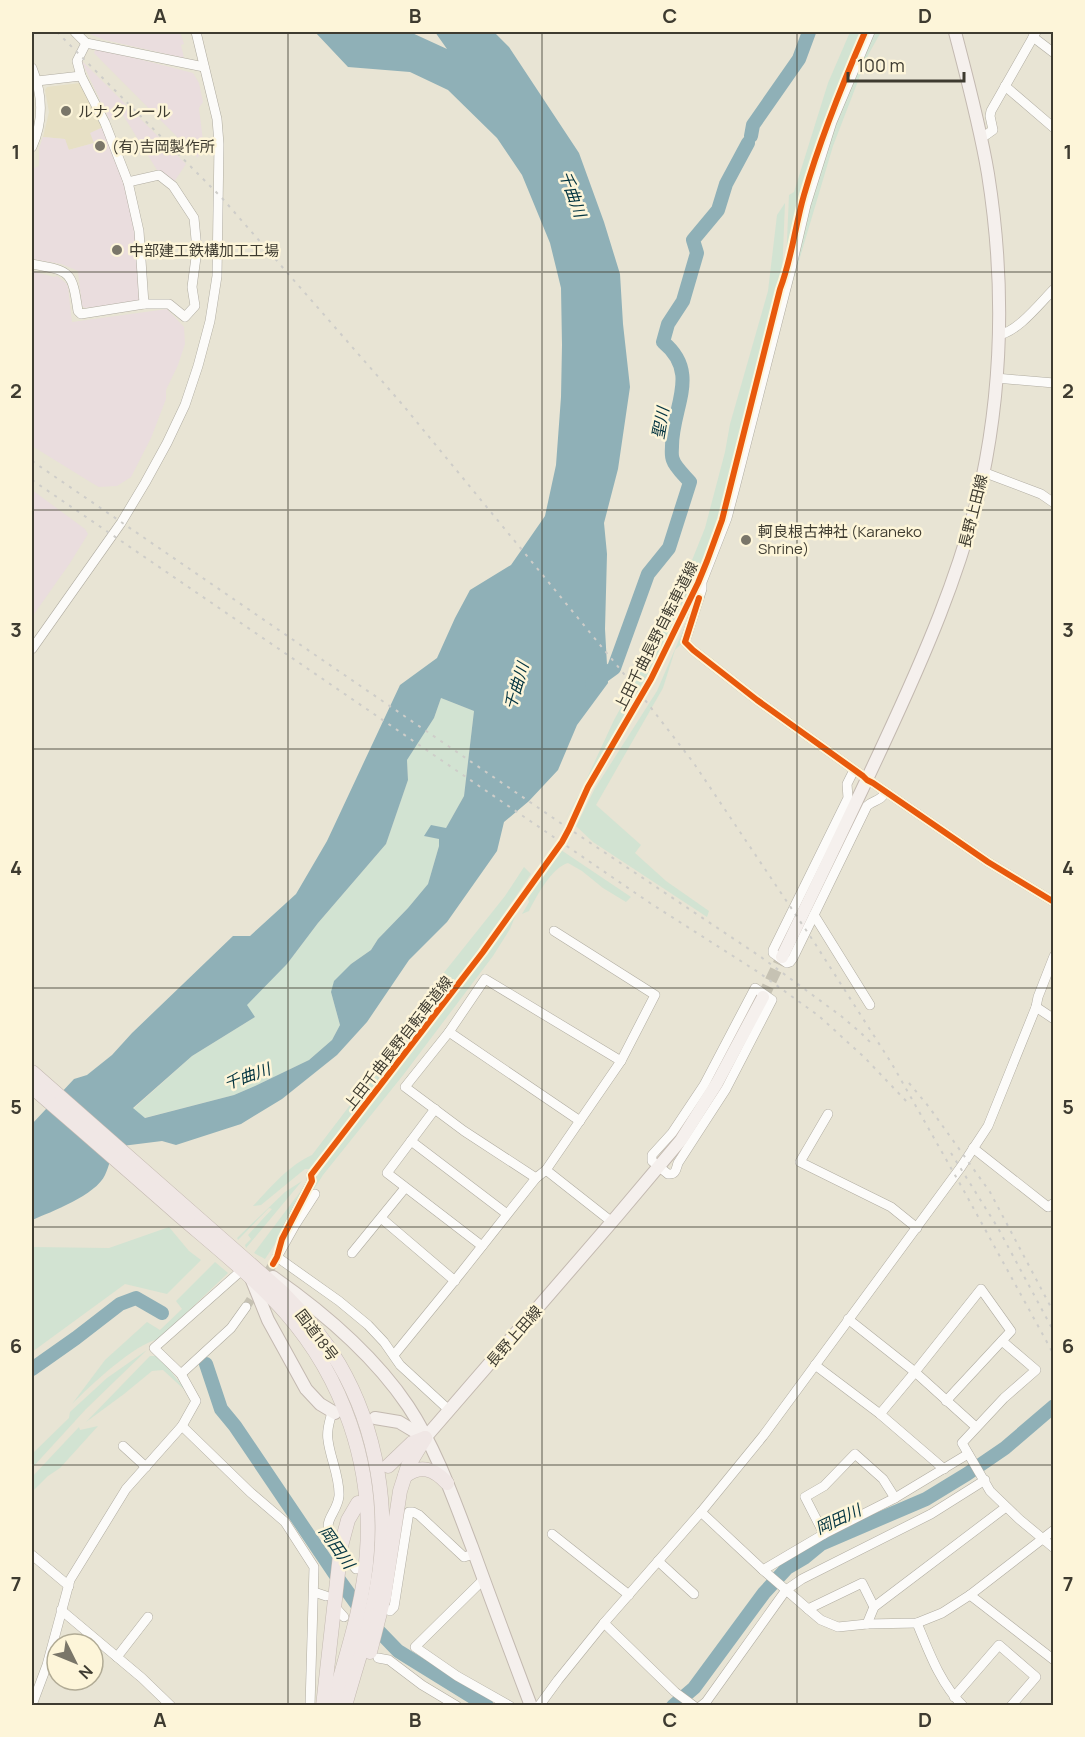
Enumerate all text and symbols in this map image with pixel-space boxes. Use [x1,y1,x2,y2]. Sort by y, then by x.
text: A [153,2,167,29]
text: B [409,2,422,29]
text: C [663,2,677,29]
text: D [918,2,932,29]
scale bar [848,45,964,83]
text: 100 m [857,53,905,77]
place label: ルナ クレール [78,101,171,122]
marker: ルナ クレール [59,104,73,118]
place label: (有)吉岡製作所 [112,136,215,157]
text: 1 [12,138,20,165]
text: 1 [1064,138,1072,165]
marker: (有)吉岡製作所 [93,139,107,153]
water label: 千曲川 [554,168,592,222]
place label: 中部建工鉄構加工工場 [129,240,279,261]
marker: 中部建工鉄構加工工場 [110,243,124,257]
text: 2 [10,377,22,404]
text: 2 [1062,377,1074,404]
water label: 聖川 [646,403,674,441]
street label: 長野上田線 [954,472,992,550]
place label: 軻良根古神社 (Karaneko Shrine) [758,521,922,559]
marker: 軻良根古神社 (Karaneko Shrine) [739,533,753,547]
street label: 上田千曲長野自転車道線 [609,558,703,714]
text: 3 [10,616,22,643]
text: 3 [1062,616,1074,643]
water label: 千曲川 [498,658,534,712]
text: 4 [10,854,22,881]
text: 4 [1062,854,1074,881]
street label: 上田千曲長野自転車道線 [339,972,457,1114]
water label: 千曲川 [221,1057,275,1095]
text: 5 [10,1093,22,1120]
text: 5 [1062,1093,1074,1120]
street label: 長野上田線 [481,1301,547,1371]
street label: 国道18号 [291,1305,343,1365]
text: 6 [10,1332,22,1359]
text: 6 [1062,1332,1074,1359]
water label: 岡田川 [812,1498,866,1539]
water label: 岡田川 [314,1521,361,1575]
text: 7 [11,1570,21,1597]
text: 7 [1063,1570,1073,1597]
north arrow [45,1632,105,1692]
text: N [74,1661,98,1684]
text: A [153,1706,167,1733]
text: B [409,1706,422,1733]
text: C [663,1706,677,1733]
text: D [918,1706,932,1733]

